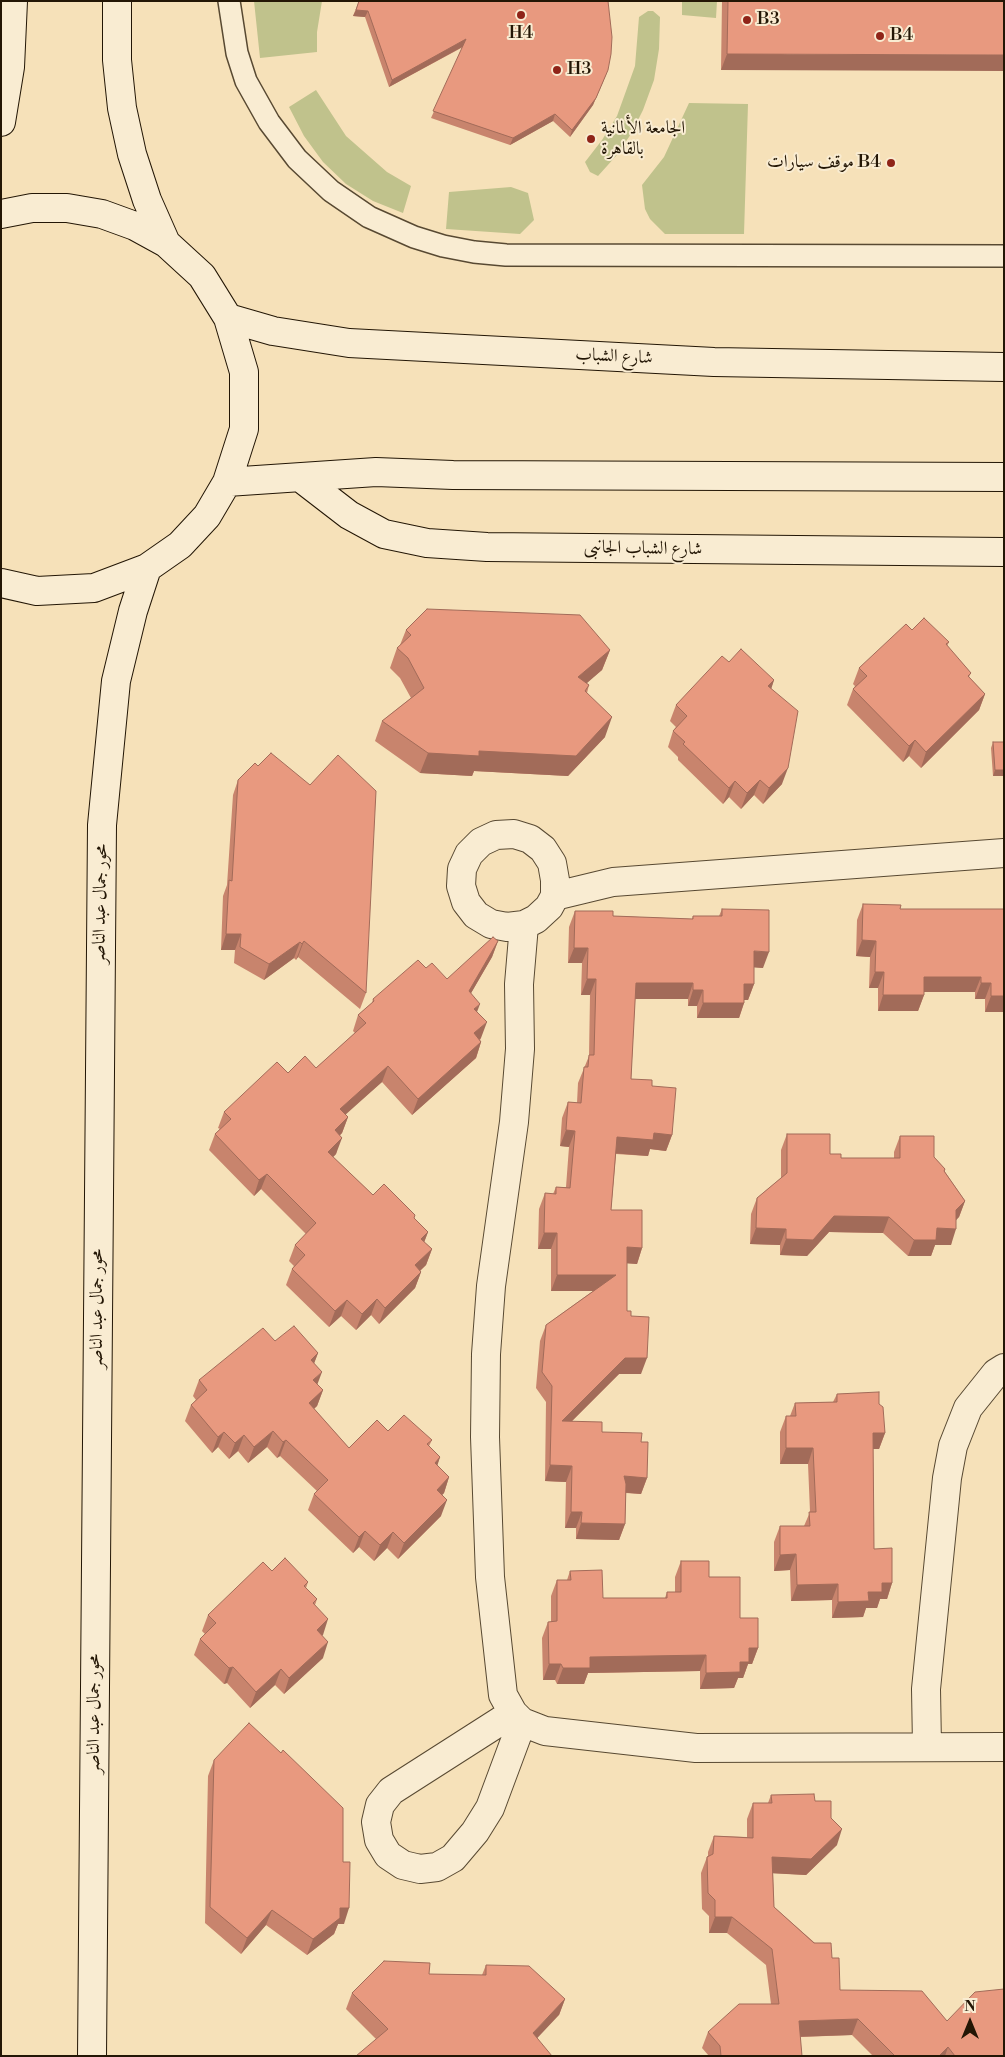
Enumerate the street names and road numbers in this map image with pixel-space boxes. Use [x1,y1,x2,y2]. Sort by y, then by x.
street label: شارع الشباب [575,344,653,370]
street label: شارع الشباب الجانبى [583,537,703,561]
street label: محور جمال عبد الناصر [89,844,113,964]
street label: محور جمال عبد الناصر [87,1249,109,1369]
street label: محور جمال عبد الناصر [84,1654,106,1774]

